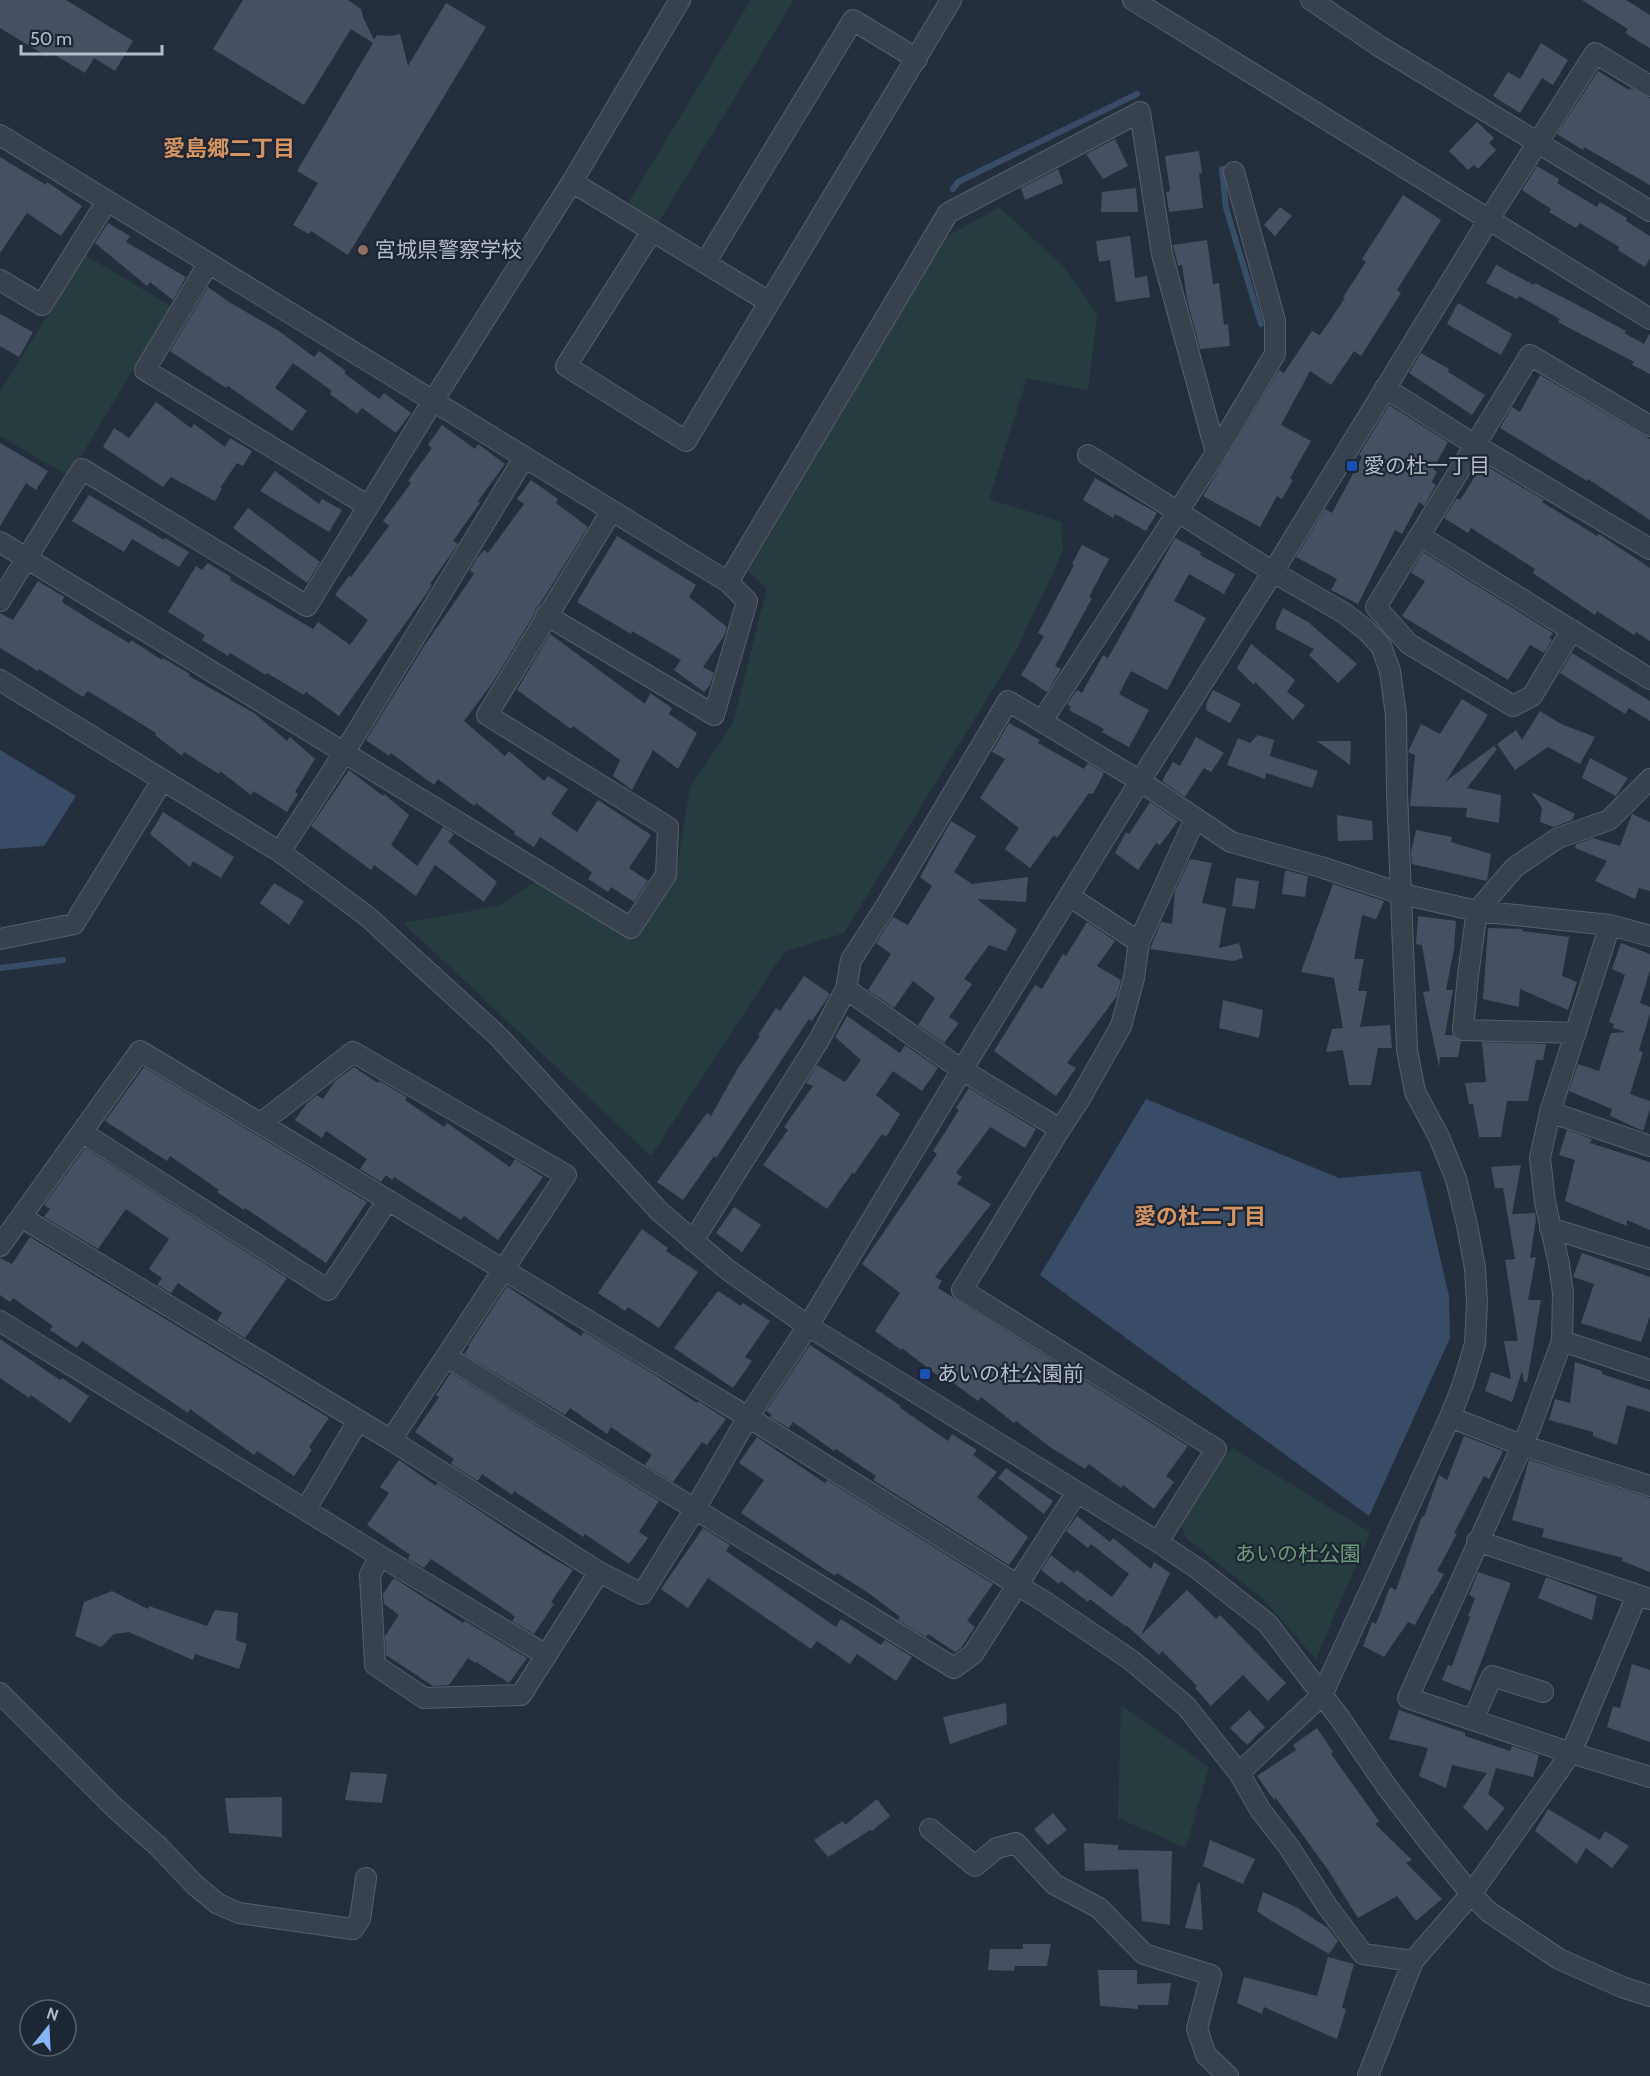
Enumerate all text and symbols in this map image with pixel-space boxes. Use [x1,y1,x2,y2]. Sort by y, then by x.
scale bar [21,18,162,56]
text: 50 m [30,28,72,50]
district label: 愛島郷二丁目 [163,135,295,162]
place label: 宮城県警察学校 [375,237,522,262]
marker: 宮城県警察学校 [356,243,370,257]
place label: 愛の杜一丁目 [1364,453,1490,478]
marker: 愛の杜一丁目 [1345,459,1359,473]
district label: 愛の杜二丁目 [1134,1203,1266,1230]
place label: あいの杜公園前 [937,1361,1084,1386]
marker: あいの杜公園前 [918,1367,932,1381]
park label: あいの杜公園 [1235,1541,1361,1566]
north arrow [18,1998,78,2058]
text: N [44,2003,61,2025]

